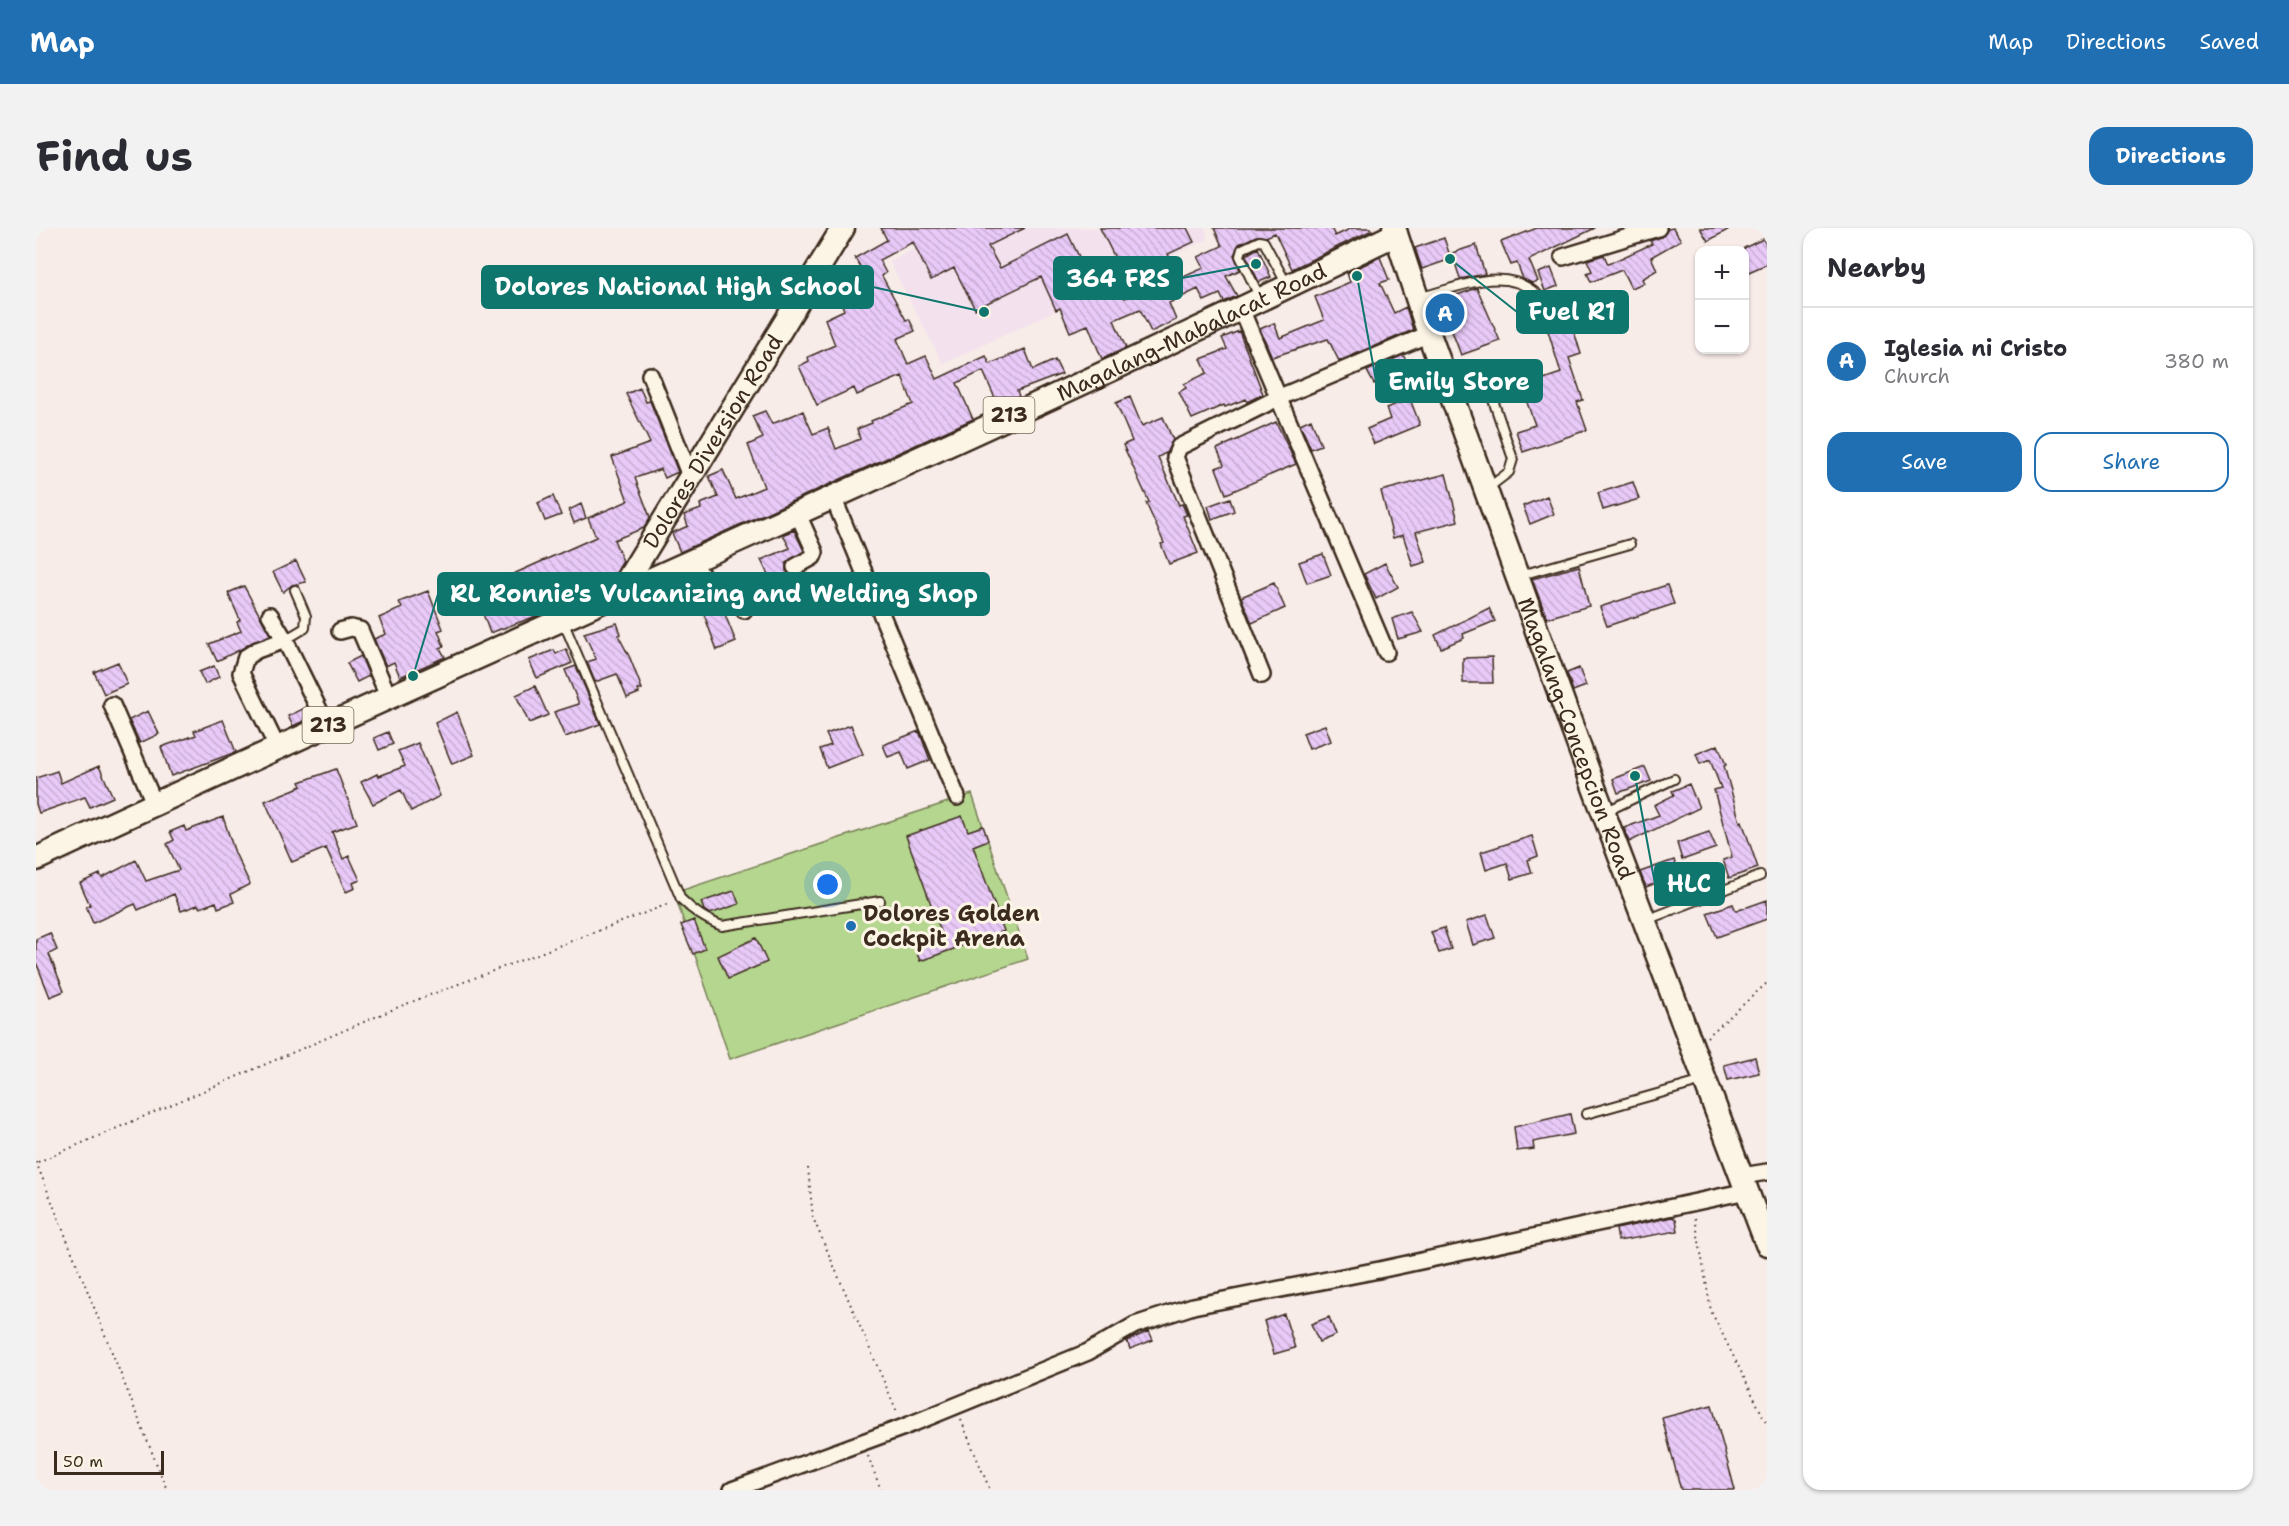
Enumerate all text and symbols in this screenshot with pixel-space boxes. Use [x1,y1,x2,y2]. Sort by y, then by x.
text: Map [30,23,95,61]
text: Map [1988,28,2033,56]
text: Directions [2066,28,2166,56]
text: Saved [2199,28,2259,56]
button: Directions [2089,127,2253,185]
text: Find us [36,128,193,184]
map controls [1695,246,1749,354]
button: + [1695,246,1749,300]
text: Nearby [1827,250,1926,285]
street label: Magalang-Mabalacat Road [1052,256,1331,408]
callout: 364 FRS [1054,257,1182,299]
text: 364 FRS [1066,263,1170,295]
callout: Dolores National High School [482,266,873,308]
text: Dolores National High School [494,271,862,303]
pin: A [1426,290,1464,335]
callout: Fuel R1 [1517,291,1628,333]
text: Fuel R1 [1528,296,1616,328]
button: − [1695,300,1749,354]
street label: Dolores Diversion Road [636,329,790,554]
text: Iglesia ni Cristo [1884,334,2067,363]
text: A [1839,348,1854,374]
text: 380 m [2164,348,2229,374]
callout: Emily Store [1376,360,1542,402]
text: Church [1884,363,1950,389]
text: Emily Store [1388,366,1530,398]
road number: 213 [984,397,1034,433]
button: Save [1827,432,2022,492]
button: Share [2034,432,2229,492]
callout: RL Ronnie's Vulcanizing and Welding Shop [438,573,989,615]
text: RL Ronnie's Vulcanizing and Welding Shop [450,578,978,610]
street label: Magalang-Concepcion Road [1511,593,1641,884]
road number: 213 [302,707,354,743]
callout: HLC [1655,863,1724,905]
text: HLC [1667,868,1711,900]
your location [813,870,842,899]
place label: Dolores Golden Cockpit Arena [863,899,1040,953]
marker: Dolores Golden Cockpit Arena [844,919,858,933]
scale bar [54,1448,164,1476]
text: 50 m [63,1451,103,1472]

